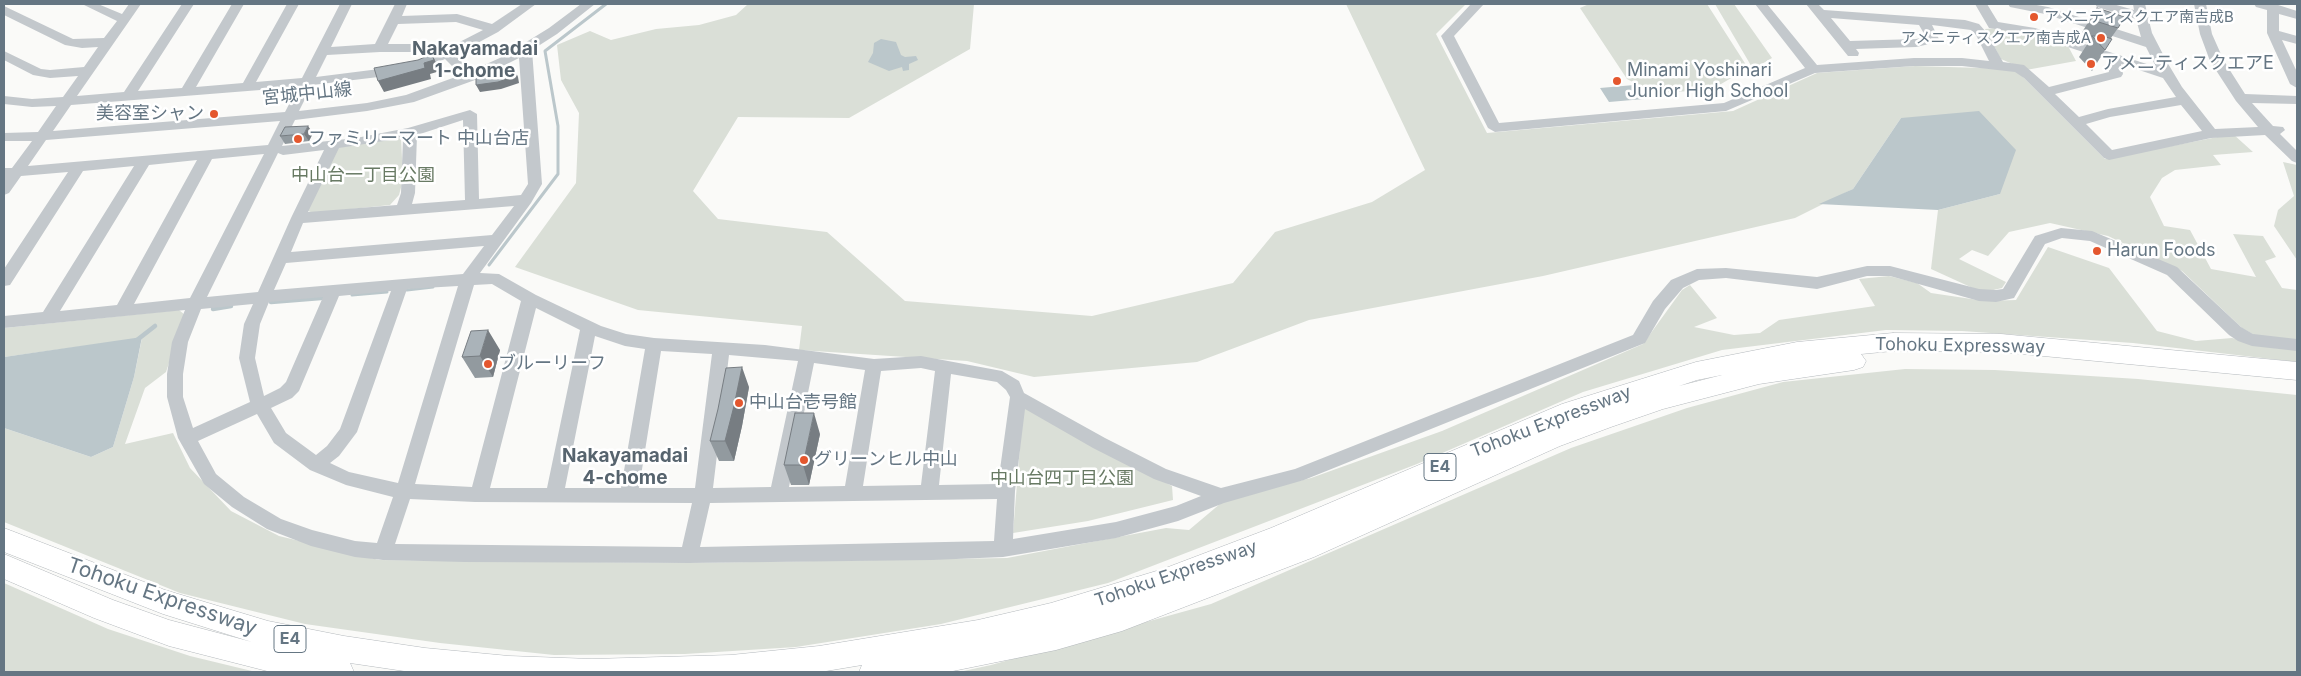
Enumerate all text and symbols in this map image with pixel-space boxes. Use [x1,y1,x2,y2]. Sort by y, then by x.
place label: アメニティスクエア南吉成B [2044,8,2234,26]
marker: アメニティスクエア南吉成B [2028,11,2040,23]
place label: アメニティスクエア南吉成A [1901,29,2091,47]
marker: アメニティスクエア南吉成A [2095,32,2107,44]
district label: Nakayamadai 1-chome [412,38,538,82]
place label: アメニティスクエアE [2101,53,2274,75]
marker: アメニティスクエアE [2085,58,2097,70]
place label: Minami Yoshinari Junior High School [1627,60,1788,102]
marker: Minami Yoshinari Junior High School [1611,75,1623,87]
street label: 宮城中山線 [261,79,353,109]
place label: 美容室シャン [96,103,204,125]
marker: 美容室シャン [208,108,220,120]
place label: ファミリーマート 中山台店 [308,128,529,150]
marker: ファミリーマート 中山台店 [292,133,304,145]
park label: 中山台一丁目公園 [291,165,435,187]
place label: Harun Foods [2107,240,2216,262]
marker: Harun Foods [2091,245,2103,257]
street label: Tohoku Expressway [1875,334,2045,358]
place label: ブルーリーフ [498,353,606,375]
marker: ブルーリーフ [482,358,494,370]
street label: Tohoku Expressway [1468,381,1634,463]
place label: 中山台壱号館 [749,392,857,414]
marker: 中山台壱号館 [733,397,745,409]
district label: Nakayamadai 4-chome [562,445,688,489]
place label: グリーンヒル中山 [814,449,958,471]
marker: グリーンヒル中山 [798,454,810,466]
road number: E4 [1424,454,1456,481]
park label: 中山台四丁目公園 [990,468,1134,490]
street label: Tohoku Expressway [1092,536,1260,612]
street label: Tohoku Expressway [64,553,260,641]
road number: E4 [274,626,306,652]

